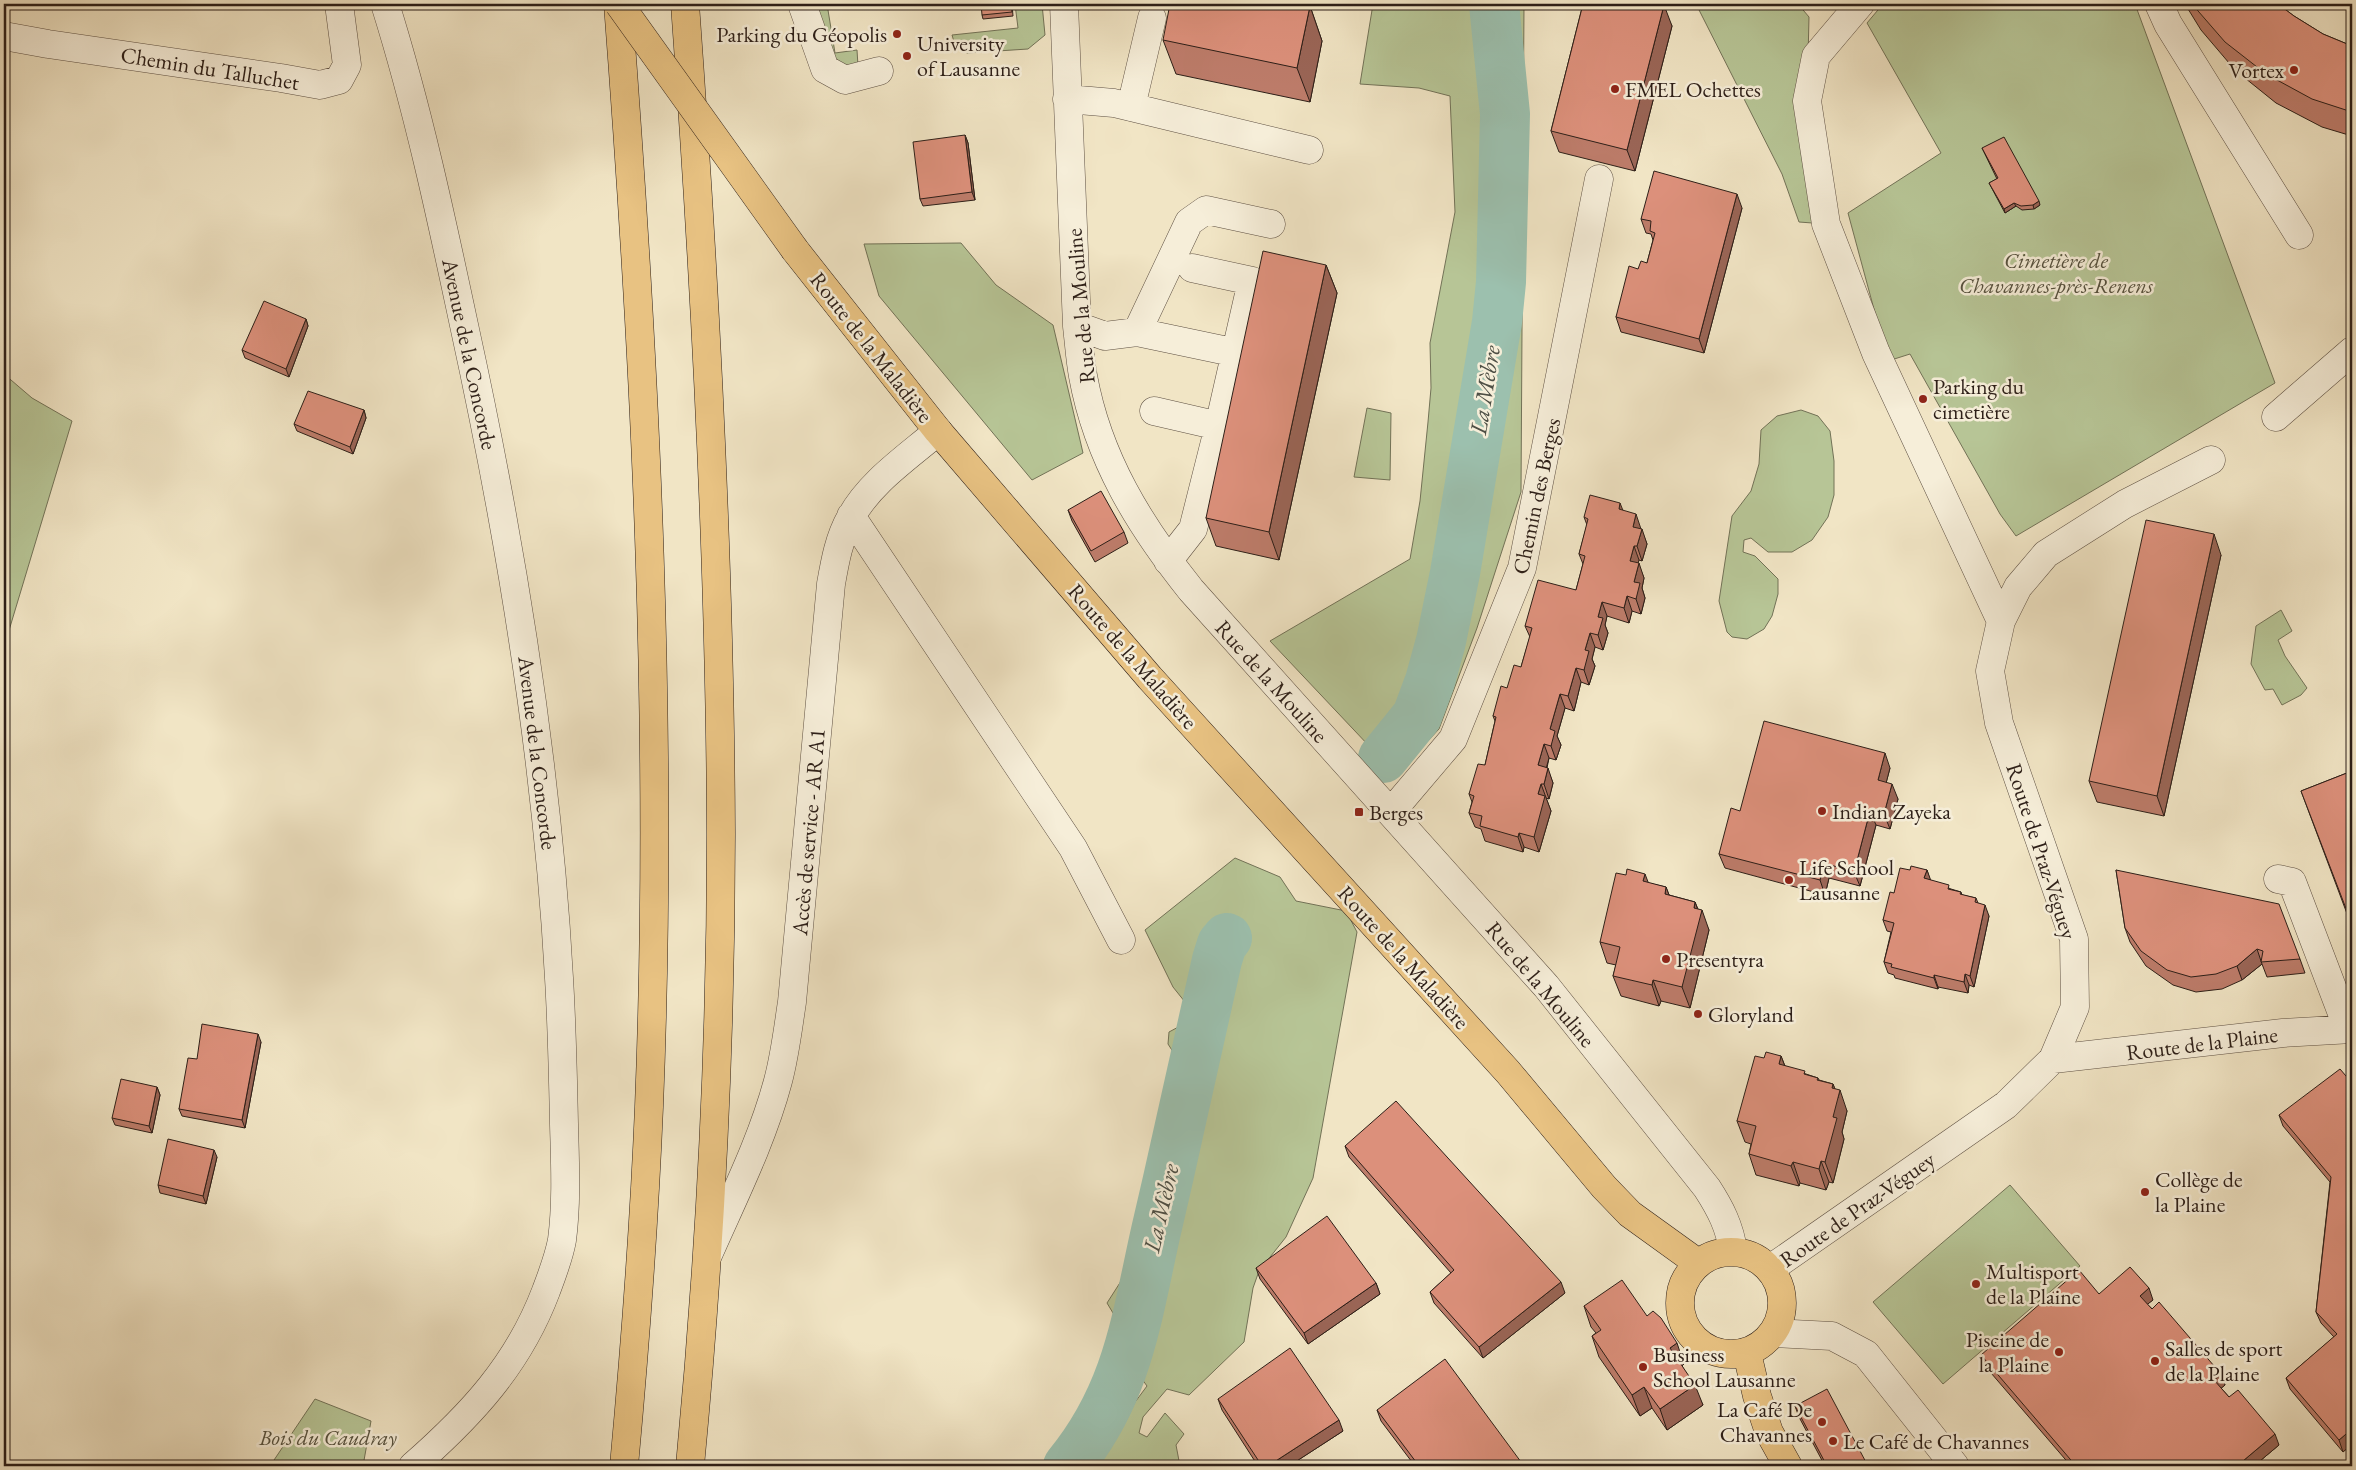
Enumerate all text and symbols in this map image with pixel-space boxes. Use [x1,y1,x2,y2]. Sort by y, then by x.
place label: Parking du Géopolis [716,20,887,49]
marker: Parking du Géopolis [891,28,903,40]
place label: University of Lausanne [917,29,1021,83]
street label: Chemin du Talluchet [119,40,301,97]
marker: University of Lausanne [901,50,913,62]
place label: Vortex [2229,56,2285,85]
marker: Vortex [2288,64,2300,76]
place label: FMEL Ochettes [1625,75,1761,104]
marker: FMEL Ochettes [1609,83,1621,95]
street label: Rue de la Mouline [1059,227,1102,385]
park label: Cimetière de Chavannes-près-Renens [1959,246,2154,300]
street label: Avenue de la Concorde [435,255,504,453]
street label: Route de la Maladière [804,266,940,429]
water label: La Mèbre [1462,342,1507,438]
place label: Parking du cimetière [1933,372,2025,426]
marker: Parking du cimetière [1917,393,1929,405]
street label: Chemin des Berges [1506,415,1567,577]
street label: Route de la Maladière [1061,577,1204,736]
street label: Rue de la Mouline [1209,614,1335,749]
street label: Avenue de la Concorde [511,654,564,852]
street label: Accès de service - AR A1 [785,727,832,938]
street label: Route de Praz-Véguey [1999,759,2084,943]
place label: Indian Zayeka [1832,797,1951,826]
place label: Berges [1369,798,1423,827]
marker: Indian Zayeka [1816,805,1828,817]
marker: Berges [1353,806,1365,818]
place label: Life School Lausanne [1799,853,1894,907]
marker: Life School Lausanne [1783,874,1795,886]
street label: Route de la Maladière [1331,879,1476,1036]
street label: Rue de la Mouline [1480,915,1602,1054]
place label: Presentyra [1676,945,1764,974]
marker: Presentyra [1660,953,1672,965]
place label: Gloryland [1708,1000,1795,1029]
marker: Gloryland [1692,1008,1704,1020]
street label: Route de la Plaine [2125,1020,2280,1067]
street label: Route de Praz-Véguey [1774,1145,1941,1274]
water label: La Mèbre [1135,1160,1186,1256]
place label: Collège de la Plaine [2155,1165,2243,1219]
marker: Collège de la Plaine [2139,1186,2151,1198]
place label: Multisport de la Plaine [1986,1257,2081,1311]
marker: Multisport de la Plaine [1970,1278,1982,1290]
place label: Piscine de la Plaine [1966,1325,2049,1379]
place label: Salles de sport de la Plaine [2165,1334,2283,1388]
place label: Business School Lausanne [1653,1340,1796,1394]
marker: Piscine de la Plaine [2053,1346,2065,1358]
marker: Salles de sport de la Plaine [2149,1355,2161,1367]
marker: Business School Lausanne [1637,1361,1649,1373]
place label: La Café De Chavannes [1717,1395,1812,1449]
marker: La Café De Chavannes [1816,1416,1828,1428]
park label: Bois du Caudray [258,1423,397,1452]
place label: Le Café de Chavannes [1843,1427,2029,1456]
marker: Le Café de Chavannes [1827,1435,1839,1447]

